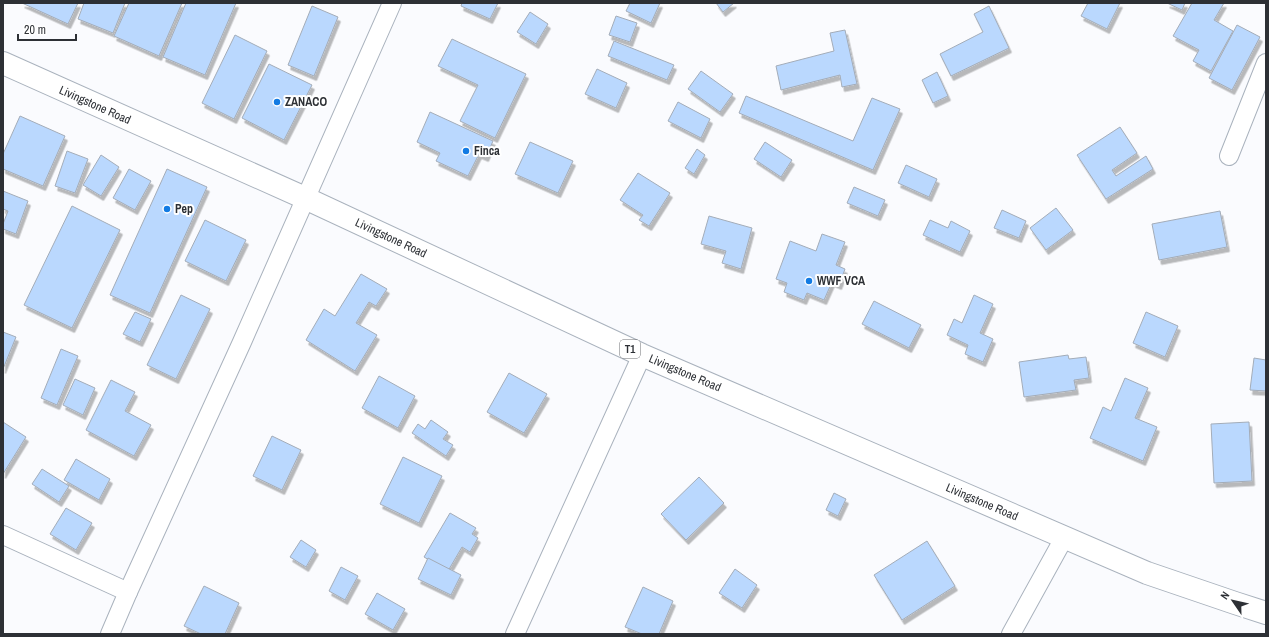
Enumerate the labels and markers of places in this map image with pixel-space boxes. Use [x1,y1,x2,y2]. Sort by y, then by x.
place label: ZANACO [285,94,327,110]
marker: ZANACO [272,97,282,107]
place label: Finca [474,143,500,159]
marker: Finca [461,146,471,156]
place label: Pep [175,201,193,217]
marker: Pep [162,204,172,214]
place label: WWF VCA [817,273,866,289]
marker: WWF VCA [804,276,814,286]

